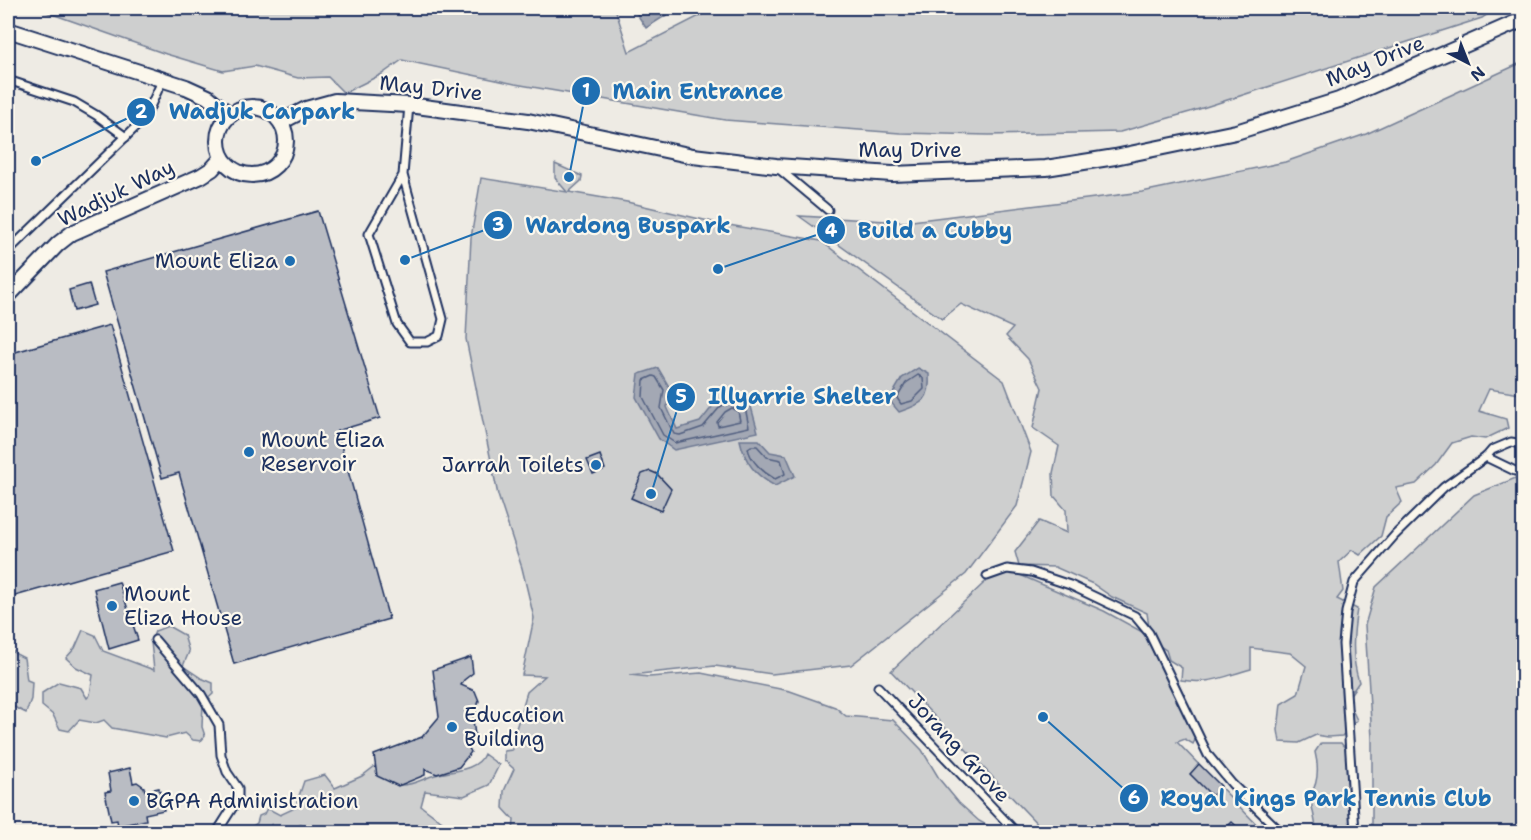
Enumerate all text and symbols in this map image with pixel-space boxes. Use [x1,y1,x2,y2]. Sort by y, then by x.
street label: May Drive [1322,29,1428,93]
north arrow [1438,33,1498,93]
text: N [1466,62,1489,86]
street label: May Drive [378,69,484,107]
callout: Main Entrance [571,71,796,111]
text: Main Entrance [613,77,784,106]
text: 1 [582,79,590,103]
callout: Wadjuk Carpark [126,92,367,132]
text: Wadjuk Carpark [169,97,355,126]
text: 2 [135,100,148,124]
street label: May Drive [858,136,962,164]
street label: Wadjuk Way [53,153,179,233]
callout: Wardong Buspark [483,205,742,245]
callout: Build a Cubby [816,210,1024,250]
text: Wardong Buspark [525,211,731,240]
text: 3 [492,213,504,237]
text: Build a Cubby [858,216,1012,245]
text: 4 [825,219,838,243]
place label: Mount Eliza [155,247,278,275]
marker: Mount Eliza [283,254,297,268]
callout: Illyarrie Shelter [666,377,908,417]
text: Illyarrie Shelter [708,382,896,411]
text: 5 [675,385,687,409]
place label: Mount Eliza Reservoir [261,426,384,478]
marker: Mount Eliza Reservoir [242,445,256,459]
place label: Jarrah Toilets [442,451,584,479]
marker: Jarrah Toilets [589,458,603,472]
place label: Mount Eliza House [124,580,242,632]
marker: Mount Eliza House [105,599,119,613]
street label: Jorang Grove [901,688,1017,808]
place label: Education Building [464,701,564,753]
marker: Education Building [445,720,459,734]
callout: Royal Kings Park Tennis Club [1119,778,1504,818]
text: Royal Kings Park Tennis Club [1160,784,1492,813]
text: 6 [1128,786,1140,810]
place label: BGPA Administration [146,787,359,815]
marker: BGPA Administration [127,794,141,808]

